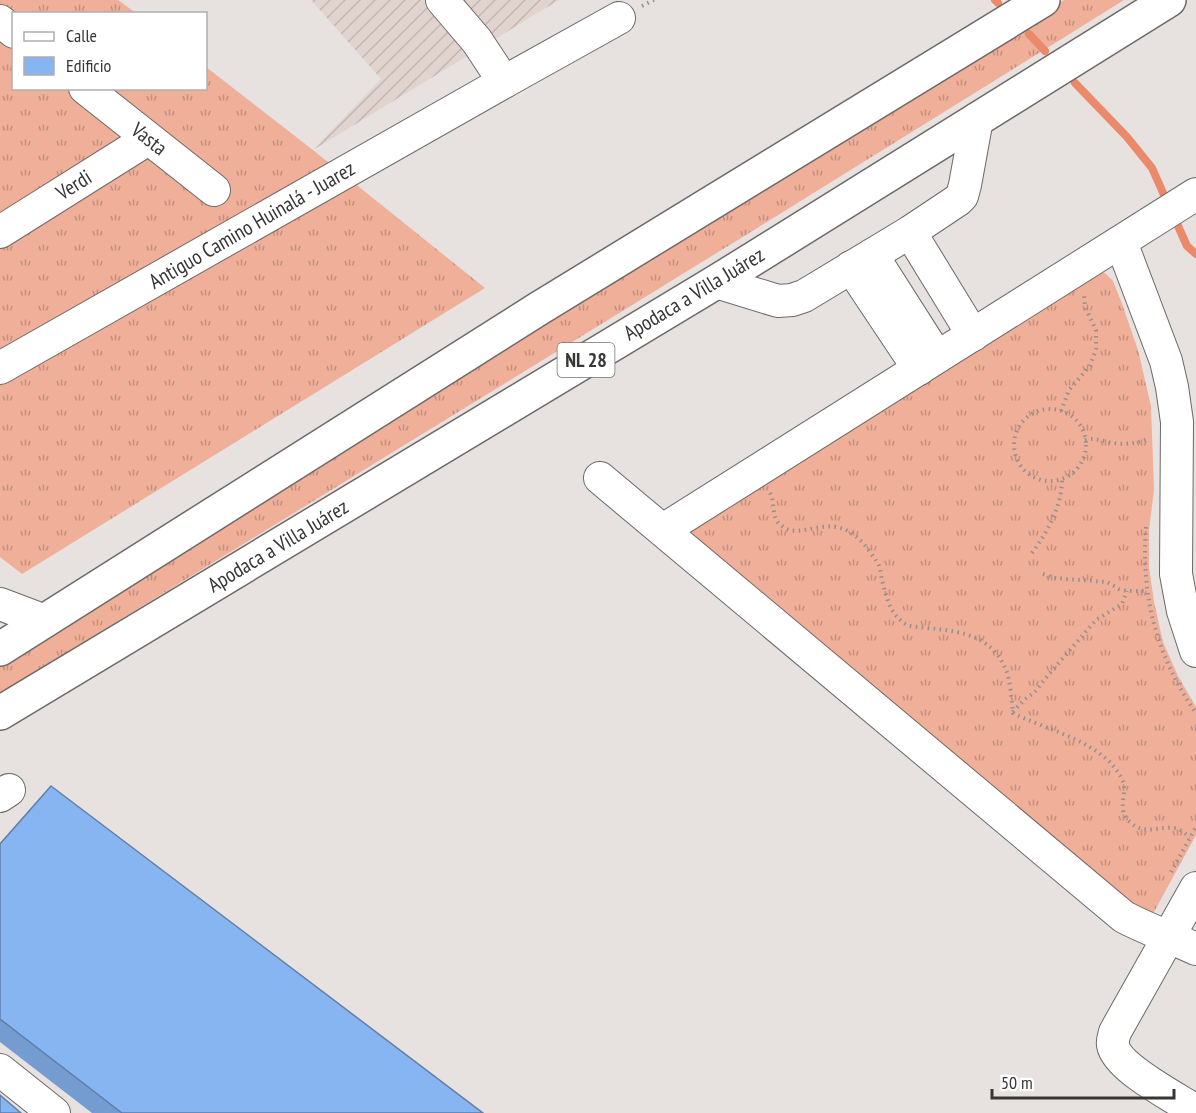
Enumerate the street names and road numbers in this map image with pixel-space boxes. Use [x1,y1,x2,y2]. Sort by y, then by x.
street label: Vasta [125,115,173,161]
street label: Antiguo Camino Huinalá - Juarez [144,154,360,295]
street label: Verdi [50,163,96,206]
street label: Apodaca a Villa Juárez [618,241,769,346]
road number: NL 28 [558,343,614,377]
street label: Apodaca a Villa Juárez [202,493,353,598]

